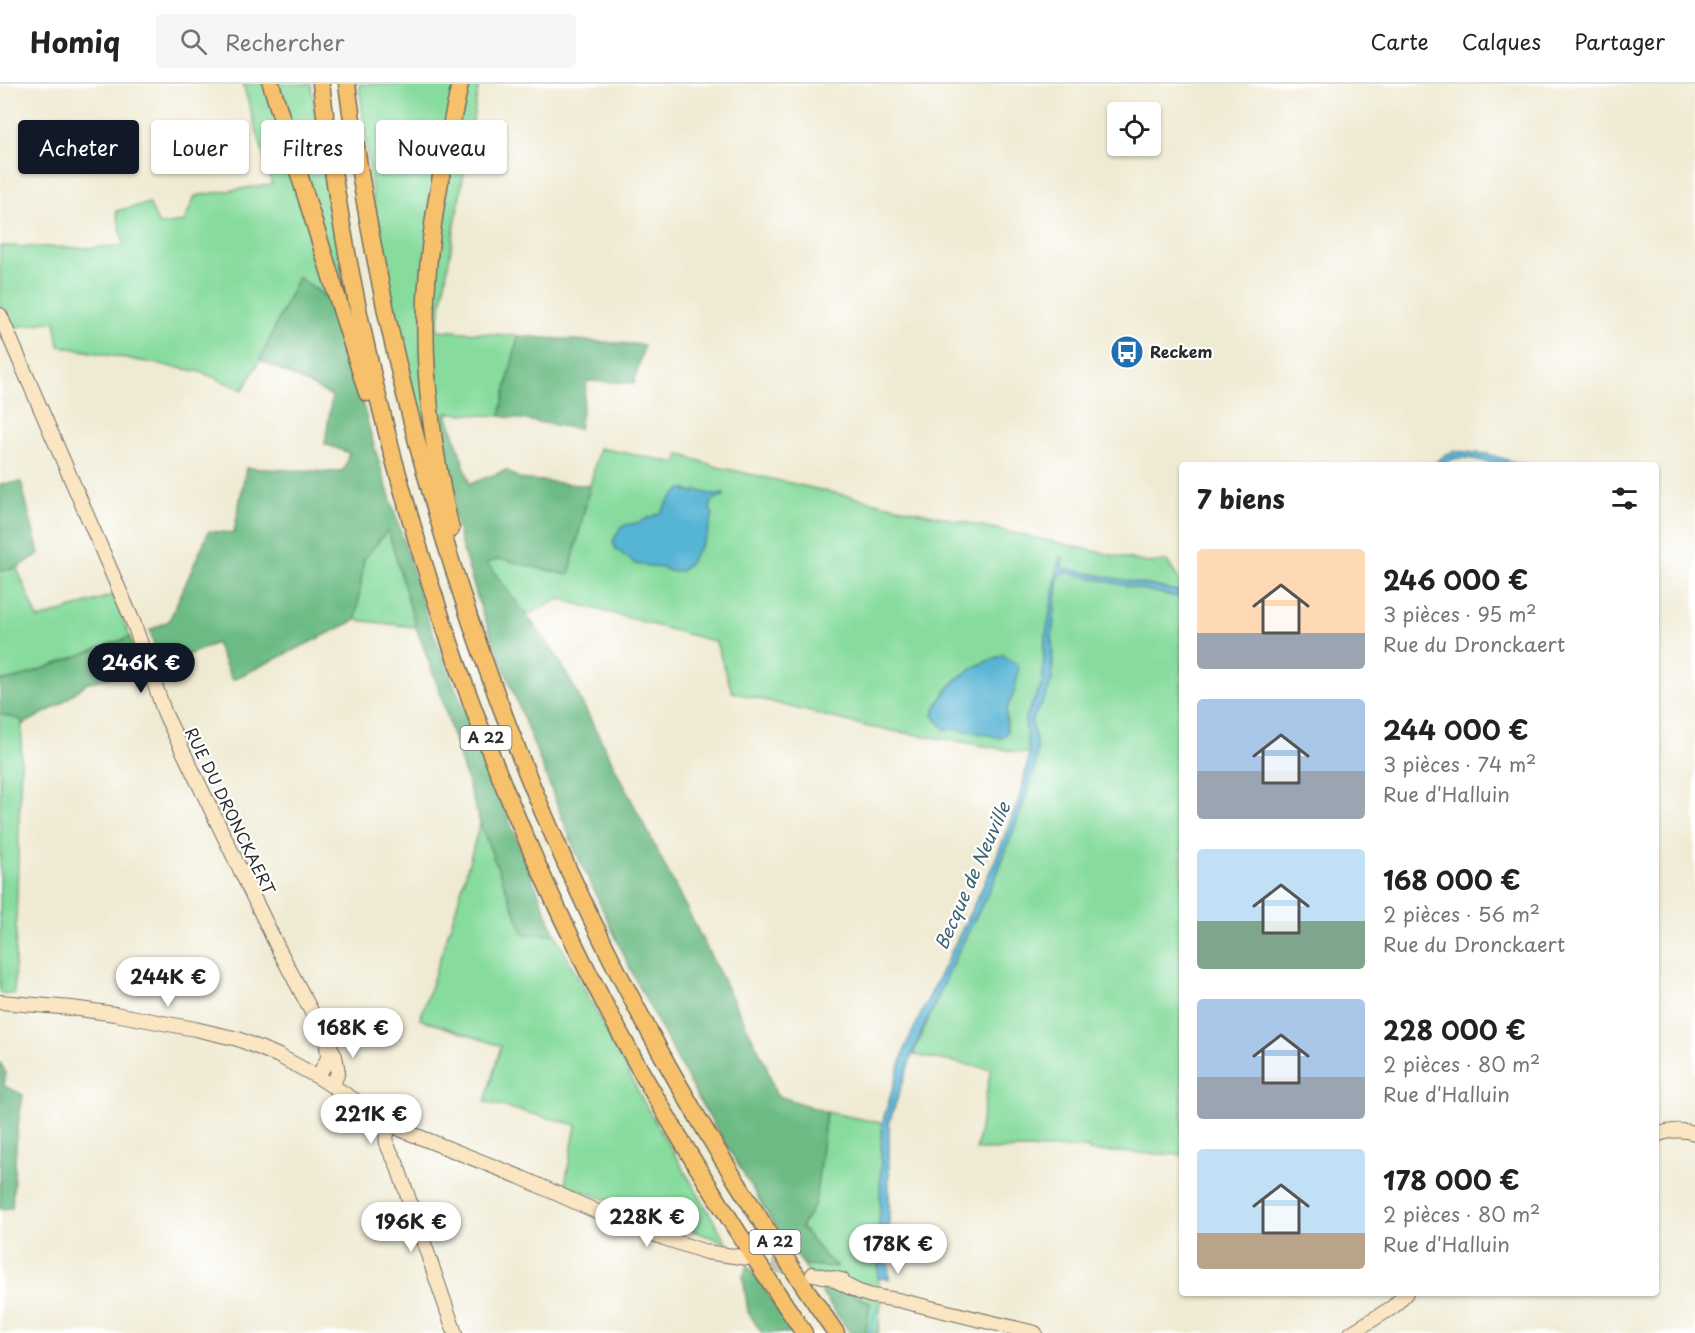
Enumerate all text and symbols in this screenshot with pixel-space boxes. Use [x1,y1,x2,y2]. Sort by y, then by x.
search box [156,14,576,68]
text: Homiq [30,20,120,63]
icon: search [177,25,210,58]
text: Rechercher [225,25,344,58]
text: Carte [1371,25,1429,57]
text: Calques [1462,25,1541,57]
text: Partager [1574,25,1665,57]
map controls [1107,102,1161,156]
button: locate [1107,102,1161,156]
chip: Acheter [18,120,139,174]
chip: Louer [151,120,249,174]
chip: Filtres [261,120,364,174]
chip: Nouveau [376,120,507,174]
bus stop icon: Reckem [1109,334,1145,370]
place label: Reckem [1150,339,1212,363]
text: 7 biens [1197,479,1285,518]
icon: filters [1608,482,1641,515]
text: 246 000 € [1383,560,1528,599]
icon: home [1245,573,1317,645]
text: 3 pièces · 95 m² [1383,599,1537,629]
text: Rue du Dronckaert [1383,629,1565,659]
pin: 246K € [92,643,190,694]
text: 246K € [102,647,180,677]
text: 244 000 € [1383,710,1529,749]
street label: RUE DU DRONCKAERT [180,723,282,898]
icon: home [1245,723,1317,795]
road number: A 22 [460,726,512,750]
text: 3 pièces · 74 m² [1383,749,1536,779]
text: Rue d'Halluin [1383,779,1510,809]
water label: Becque de Neuville [927,796,1017,954]
text: 168 000 € [1383,860,1521,899]
icon: home [1245,873,1317,945]
text: 2 pièces · 56 m² [1383,899,1540,929]
text: Rue du Dronckaert [1383,929,1565,959]
pin: 244K € [119,957,217,1008]
text: 244K € [130,961,206,991]
pin: 168K € [304,1008,402,1059]
text: 228 000 € [1383,1010,1526,1049]
text: 168K € [317,1012,389,1042]
icon: home [1245,1023,1317,1095]
text: 2 pièces · 80 m² [1383,1049,1540,1079]
text: Rue d'Halluin [1383,1079,1510,1109]
pin: 221K € [322,1094,420,1145]
text: 221K € [335,1098,407,1128]
text: 178 000 € [1383,1160,1520,1199]
icon: home [1245,1173,1317,1245]
pin: 228K € [598,1197,696,1248]
text: 2 pièces · 80 m² [1383,1199,1540,1229]
text: 228K € [609,1201,685,1231]
pin: 196K € [362,1202,460,1253]
text: 196K € [375,1206,447,1236]
pin: 178K € [849,1224,947,1275]
text: 178K € [863,1228,933,1258]
text: Rue d'Halluin [1383,1229,1510,1259]
road number: A 22 [750,1230,800,1254]

